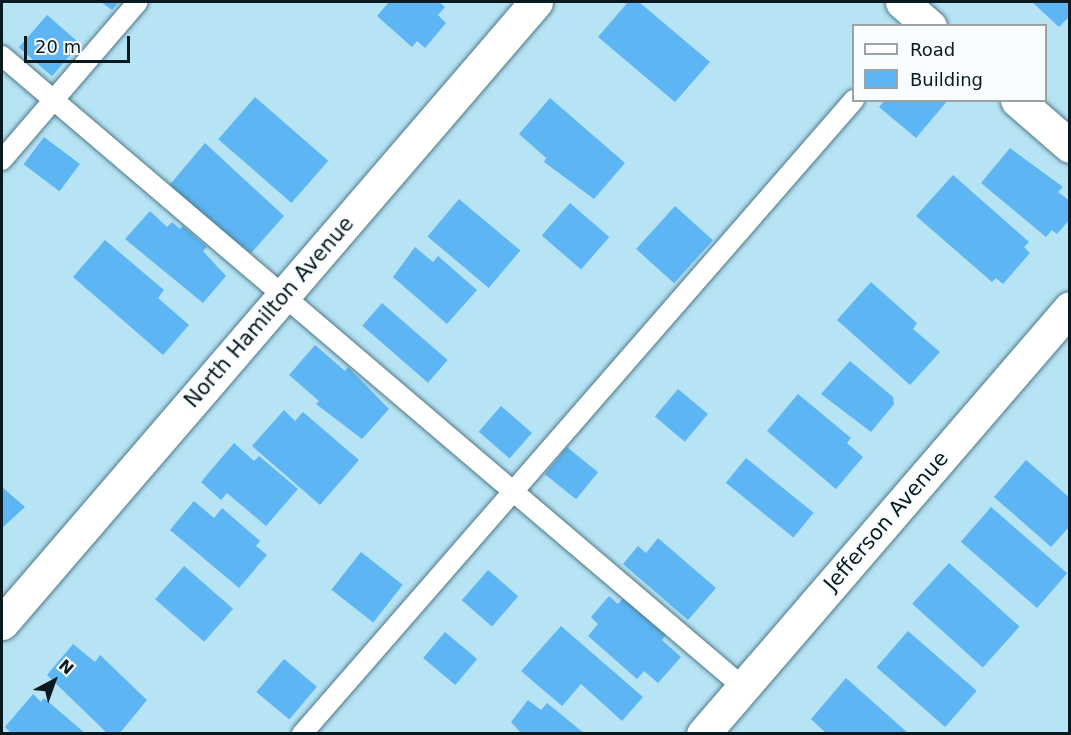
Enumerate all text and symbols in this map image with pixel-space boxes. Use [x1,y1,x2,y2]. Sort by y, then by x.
scale bar [27,24,134,62]
legend [852,24,1047,102]
text: 20 m [35,36,81,57]
text: Road [910,39,955,60]
text: Building [910,69,983,90]
street label: North Hamilton Avenue [179,211,359,413]
street label: Jefferson Avenue [818,446,954,596]
north arrow [24,651,84,711]
text: N [55,655,77,679]

